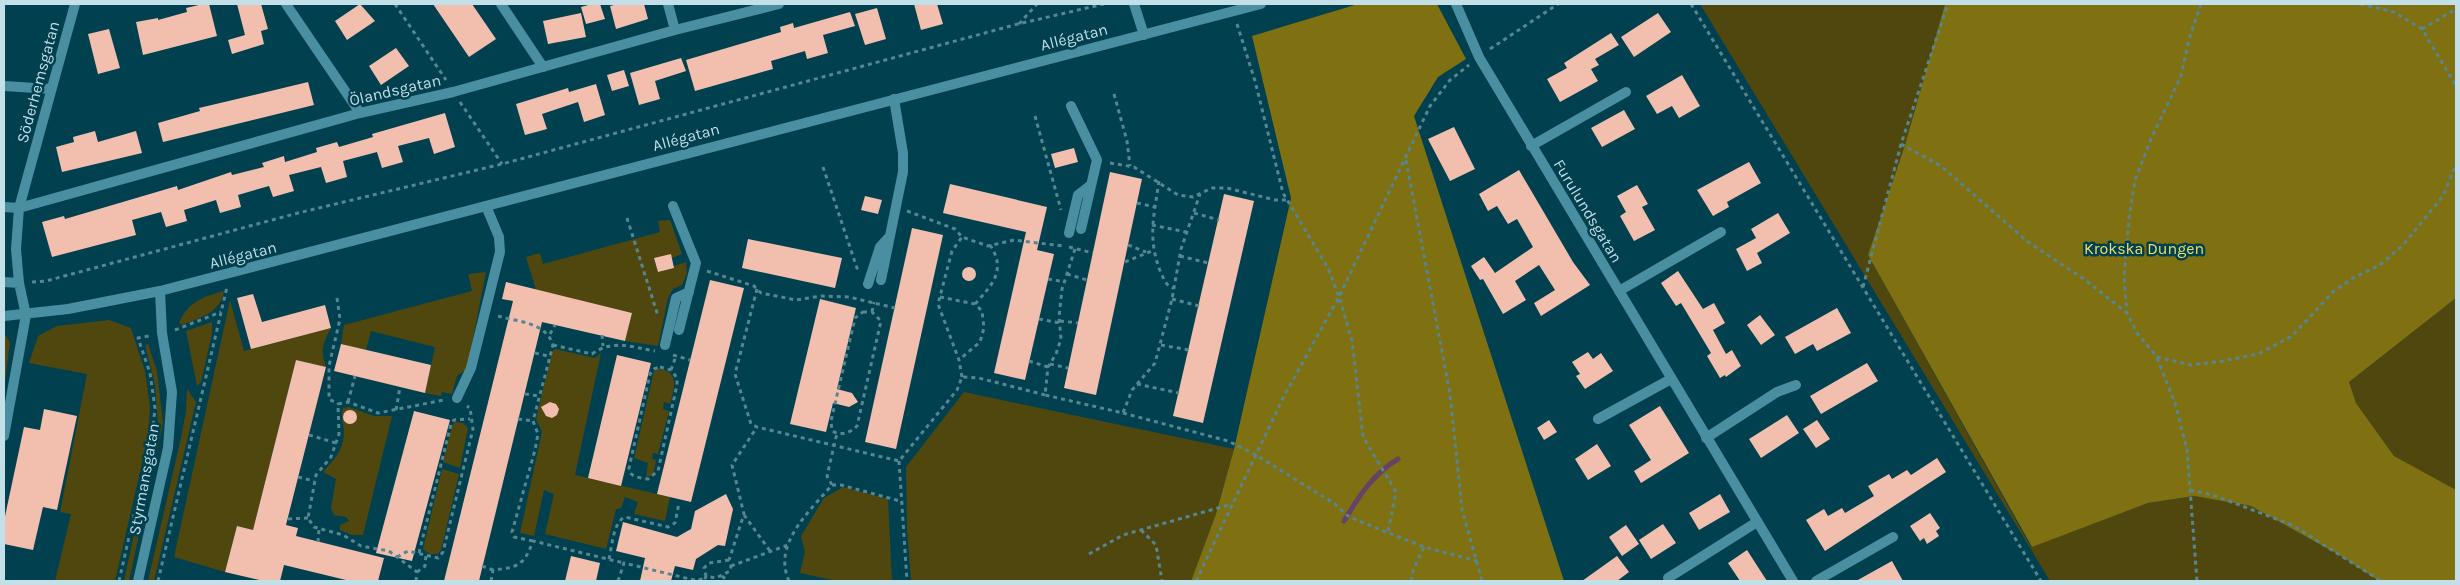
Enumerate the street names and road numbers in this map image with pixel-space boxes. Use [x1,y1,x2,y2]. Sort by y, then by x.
street label: Söderhemsgatan [13,19,63,145]
street label: Allégatan [1038,19,1110,55]
street label: Ölandsgatan [347,70,443,110]
street label: Allégatan [650,119,722,155]
street label: Furulundsgatan [1550,156,1626,266]
street label: Allégatan [207,237,279,273]
street label: Styrmansgatan [125,422,163,536]

